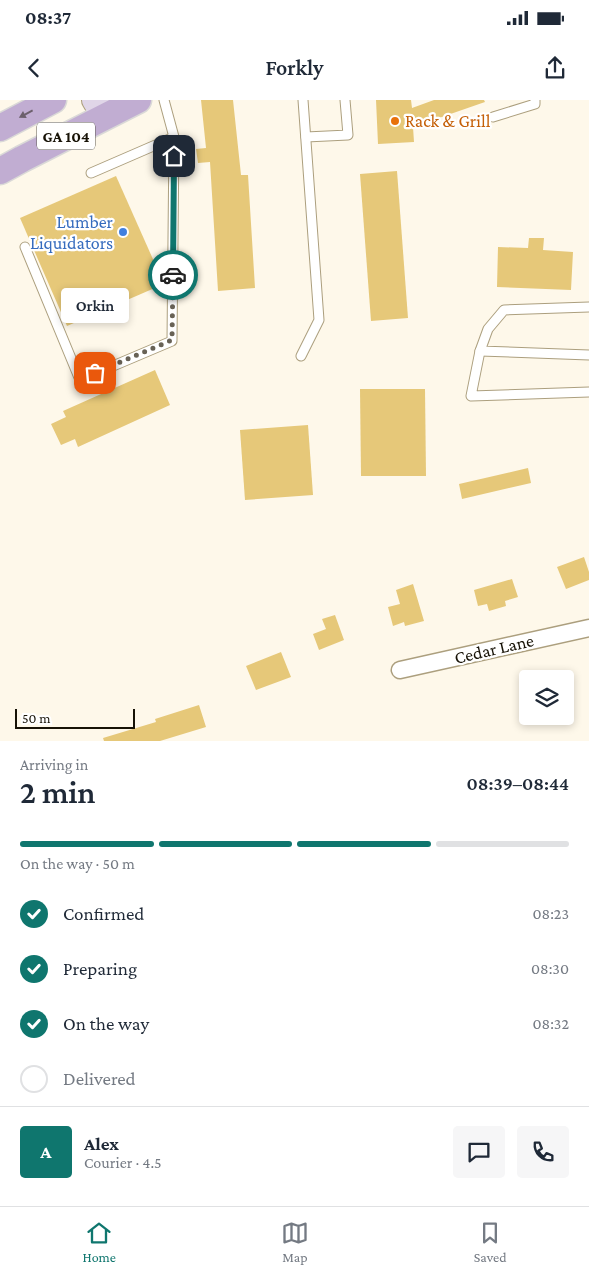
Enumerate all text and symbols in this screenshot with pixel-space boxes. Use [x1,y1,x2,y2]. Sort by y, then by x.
text: 08:37 [25,7,71,28]
icon: back [20,54,48,82]
icon: share [541,54,569,82]
text: Forkly [265,55,324,80]
one-way arrow [19,110,34,118]
place label: Rack & Grill [405,111,491,131]
marker: Rack & Grill [389,115,401,127]
road number: GA 104 [37,122,95,150]
pin [153,135,195,177]
icon: home [160,142,188,170]
place label: Lumber Liquidators [30,212,114,253]
marker: Lumber Liquidators [117,226,129,238]
courier [148,250,198,300]
icon: car [159,261,187,289]
callout: Orkin [61,288,129,323]
text: Orkin [76,297,114,314]
pin [74,352,116,394]
icon: bag [81,359,109,387]
street label: Cedar Lane [452,630,536,668]
map controls [519,670,574,725]
button: layers [519,670,574,725]
scale bar [15,706,135,729]
text: 50 m [22,710,50,726]
text: Arriving in [20,756,88,773]
text: 08:39–08:44 [467,773,569,794]
text: 2 min [20,774,95,810]
text: On the way · 50 m [20,855,135,872]
icon: check [20,900,48,928]
text: Confirmed [63,903,144,924]
text: 08:23 [532,905,569,922]
icon: check [20,955,48,983]
text: Preparing [63,958,137,979]
text: 08:30 [531,960,569,977]
icon: check [20,1010,48,1038]
text: On the way [63,1013,149,1034]
text: 08:32 [533,1015,569,1032]
text: Delivered [63,1068,136,1089]
button: chat [453,1126,505,1178]
button: phone [517,1126,569,1178]
text: Alex [84,1133,119,1154]
text: A [40,1141,52,1162]
text: Courier · 4.5 [84,1154,162,1171]
tab: Home [82,1219,116,1265]
tab: Map [281,1219,309,1265]
tab: Saved [474,1219,507,1265]

